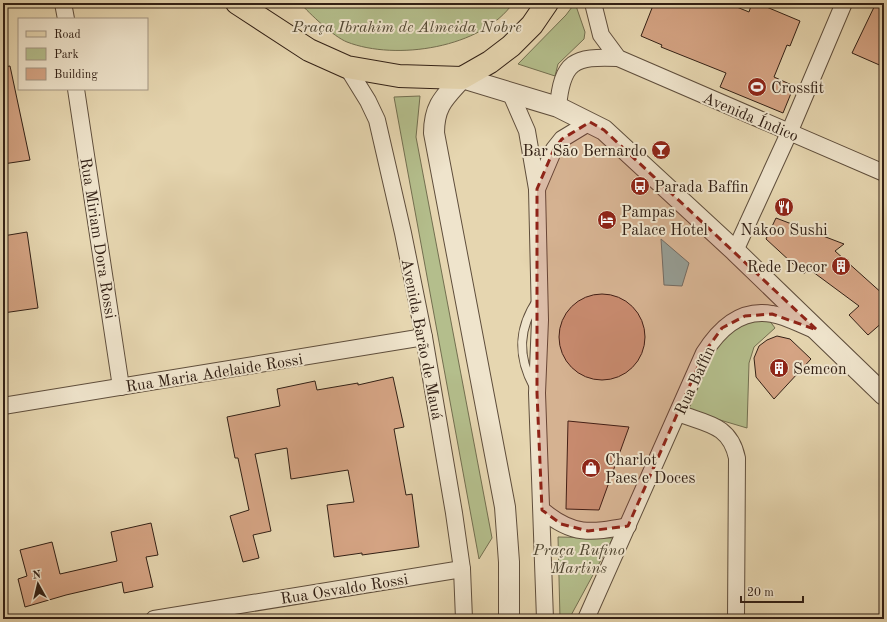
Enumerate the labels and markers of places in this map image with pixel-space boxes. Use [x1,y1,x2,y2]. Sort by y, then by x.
sports icon: Crossfit [746,76,768,98]
place label: Crossfit [771,81,825,97]
bar icon: Bar São Bernardo [650,139,672,161]
place label: Bar São Bernardo [522,144,647,160]
bus stop icon: Parada Baffin [629,175,651,197]
place label: Parada Baffin [654,180,749,196]
restaurant icon: Nakoo Sushi [773,196,795,218]
place label: Pampas Palace Hotel [621,205,708,239]
hotel icon: Pampas Palace Hotel [596,209,618,231]
place label: Nakoo Sushi [740,223,828,239]
building icon: Rede Decor [830,255,852,277]
place label: Rede Decor [747,260,827,276]
building icon: Semcon [768,357,790,379]
place label: Semcon [793,362,847,378]
place label: Charlot Paes e Doces [605,453,695,487]
shop icon: Charlot Paes e Doces [580,457,602,479]

